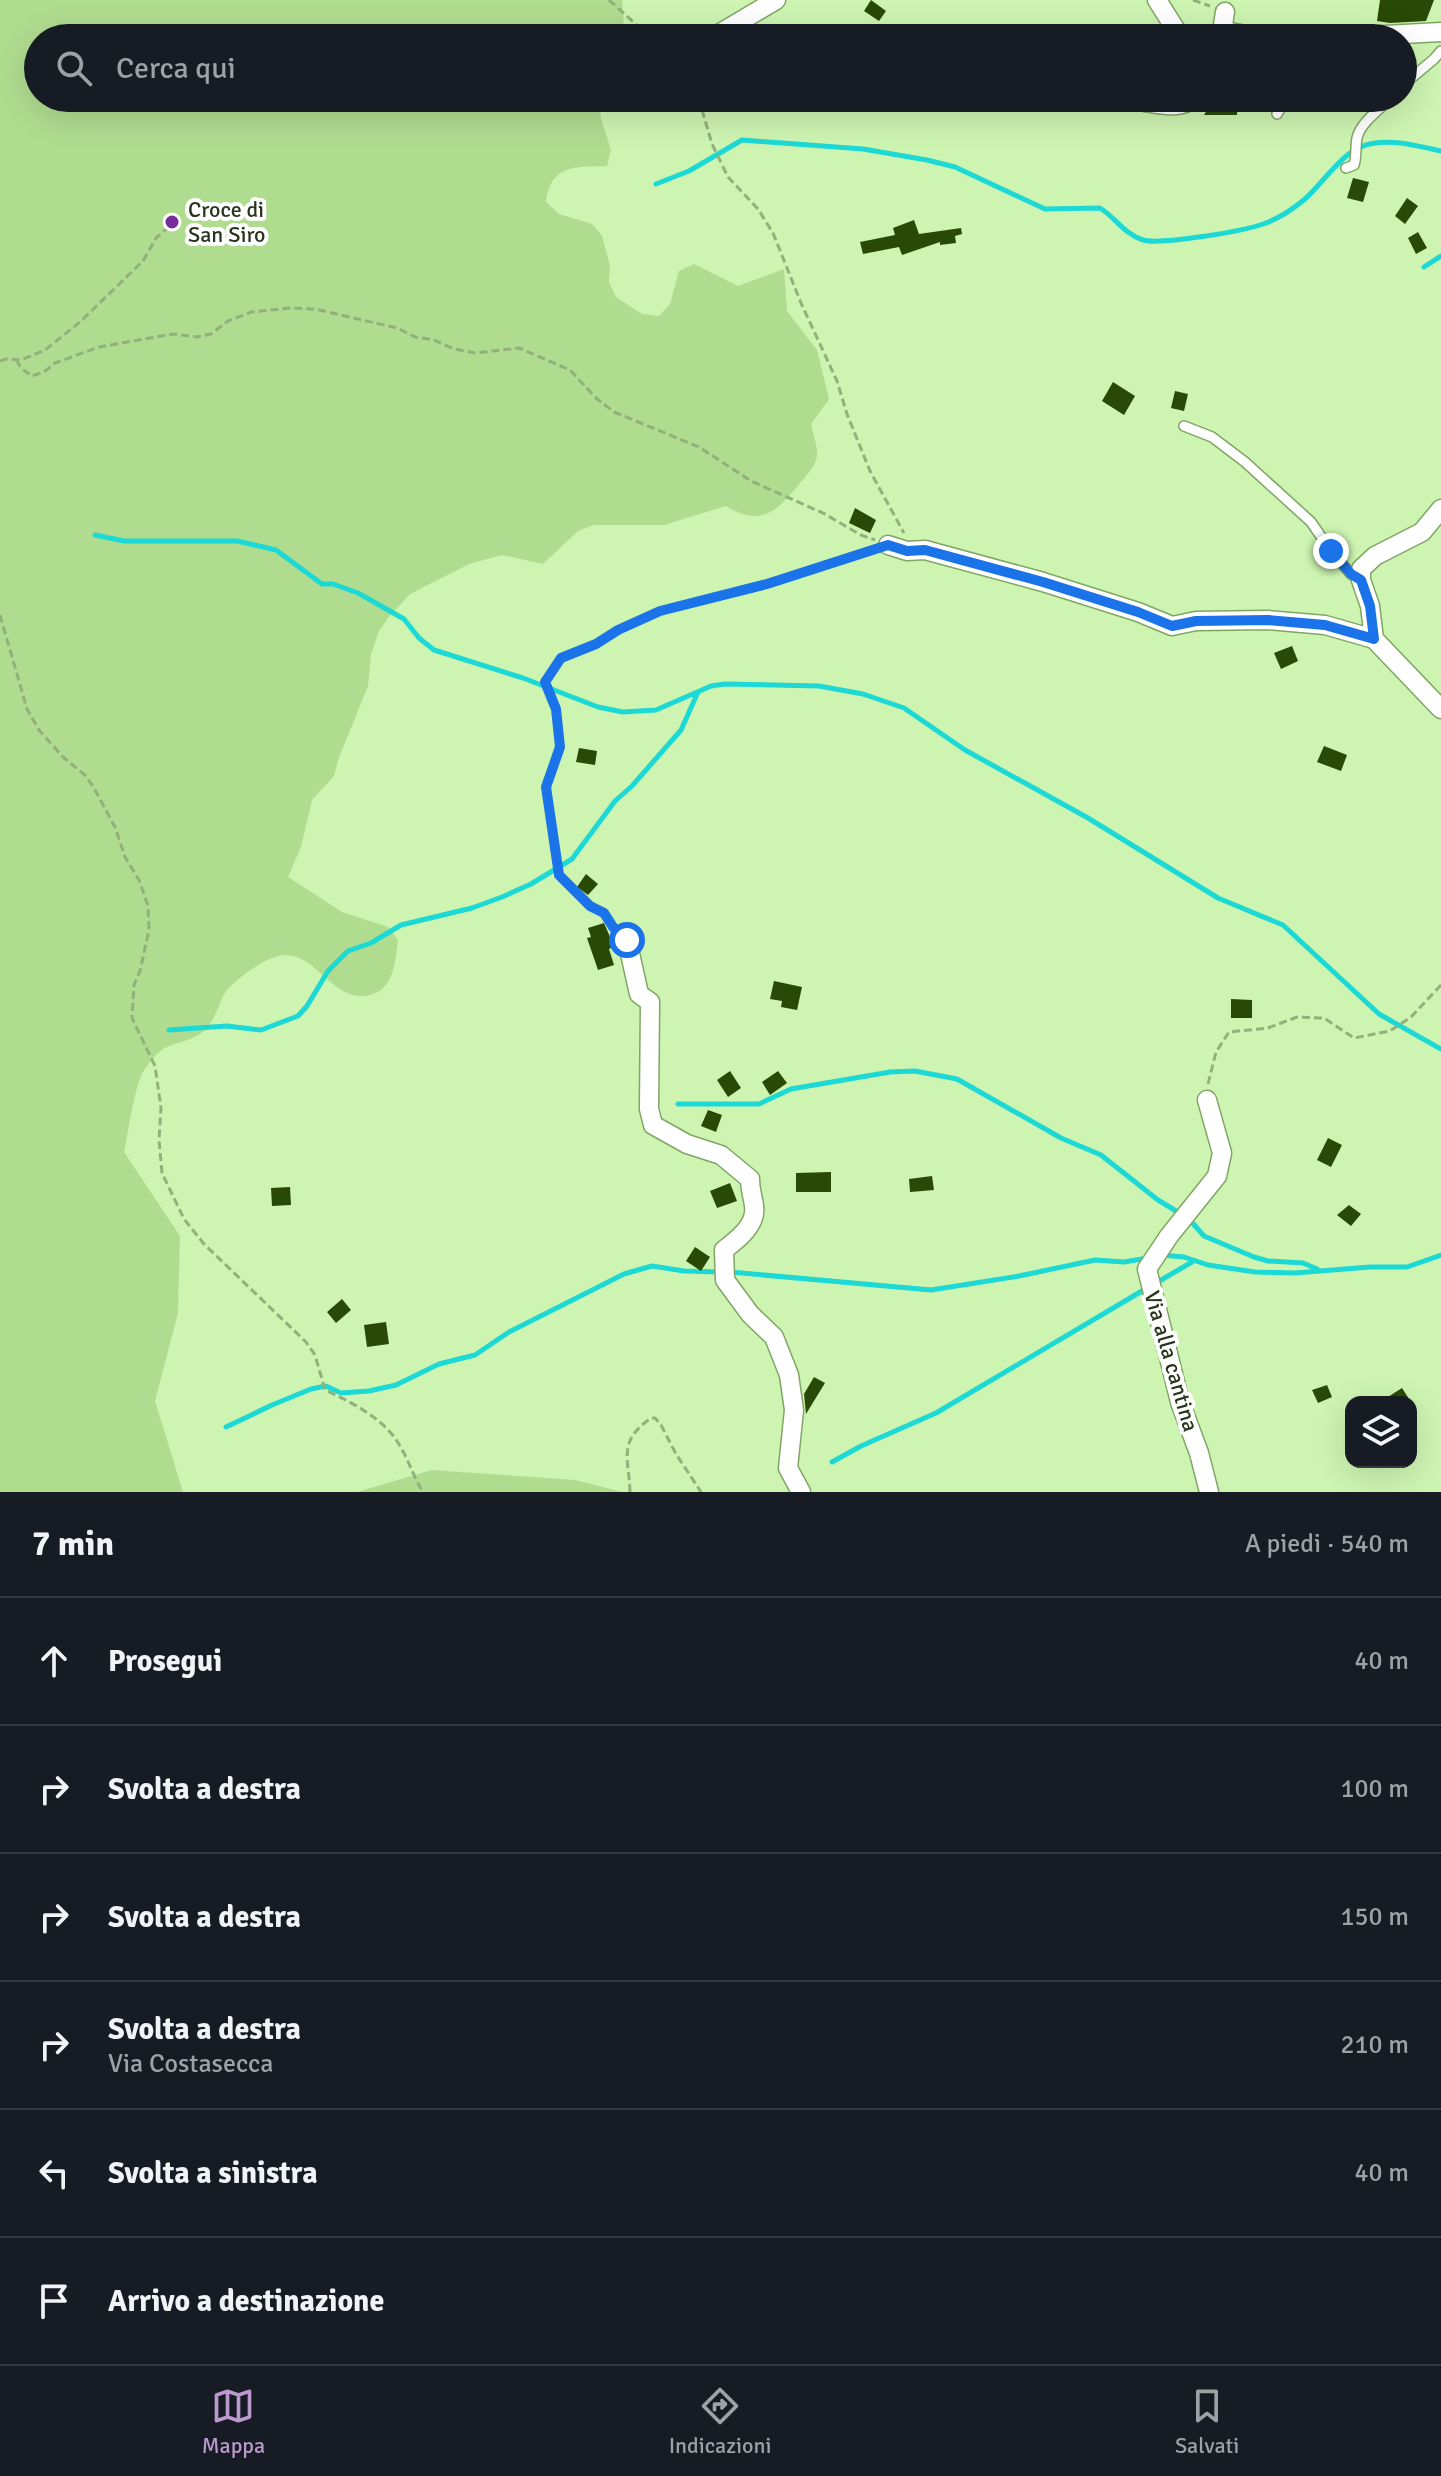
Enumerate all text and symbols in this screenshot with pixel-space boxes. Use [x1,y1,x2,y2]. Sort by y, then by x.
search box [24,24,1417,112]
icon: search [52,46,96,90]
text: Cerca qui [116,50,236,87]
place label: Croce di San Siro [188,196,266,248]
marker: Croce di San Siro [163,213,181,231]
route end [1313,533,1349,569]
route start [609,922,645,958]
street label: Via alla cantina [1139,1288,1204,1435]
map controls [1345,1396,1417,1468]
button: layers [1345,1396,1417,1468]
text: 7 min [32,1523,114,1565]
text: A piedi · 540 m [1245,1528,1409,1560]
icon: ahead [32,1639,76,1683]
text: Prosegui [108,1643,222,1680]
text: 40 m [1354,1645,1409,1677]
icon: right [32,1767,76,1811]
text: Svolta a destra [108,1771,301,1808]
text: 100 m [1340,1773,1409,1805]
icon: right [32,1895,76,1939]
text: Svolta a destra [108,1899,301,1936]
text: 150 m [1340,1901,1409,1933]
text: Svolta a destra [108,2011,301,2048]
icon: right [32,2023,76,2067]
text: 210 m [1340,2029,1409,2061]
text: Via Costasecca [108,2048,274,2080]
icon: left [32,2151,76,2195]
text: Svolta a sinistra [108,2155,318,2192]
text: 40 m [1354,2157,1409,2189]
icon: arrive [32,2279,76,2323]
text: Arrivo a destinazione [108,2283,384,2320]
tab: Mappa [202,2384,265,2459]
tab: Indicazioni [669,2384,771,2459]
tab: Salvati [1175,2384,1239,2459]

